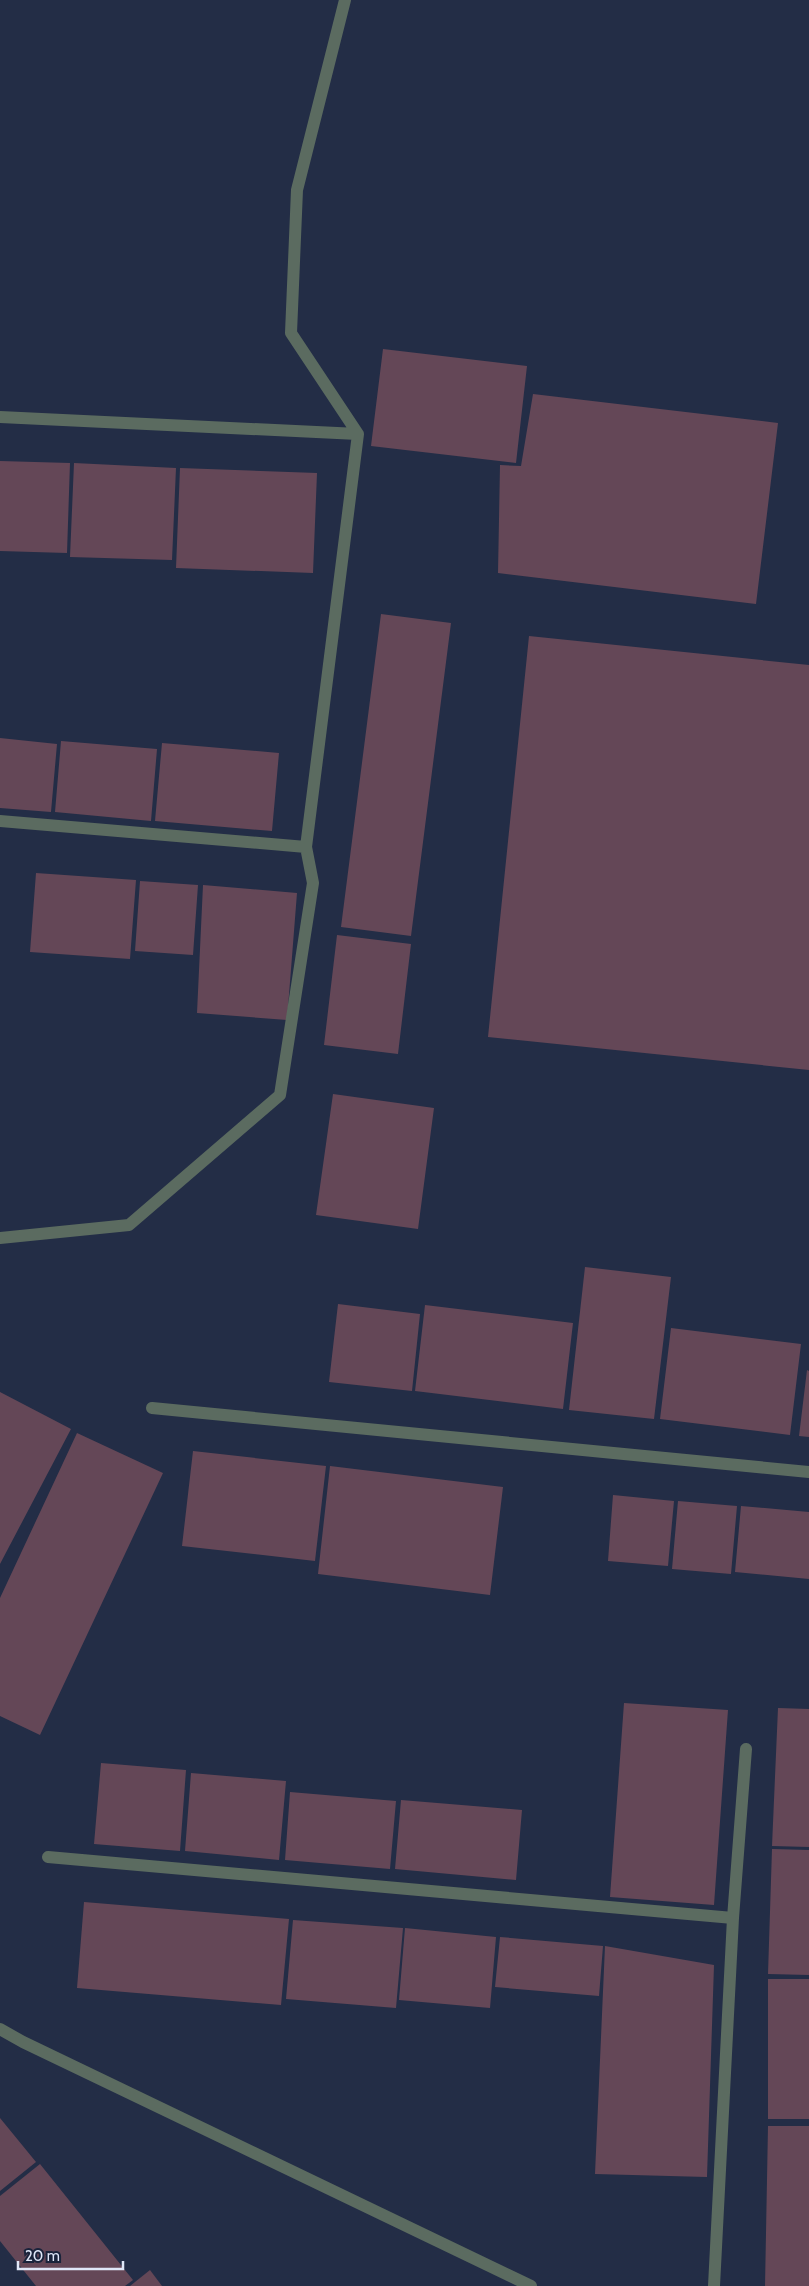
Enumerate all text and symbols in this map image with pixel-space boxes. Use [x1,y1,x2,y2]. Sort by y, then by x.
scale bar [18,2238,122,2270]
text: 20 m [25,2247,60,2265]

